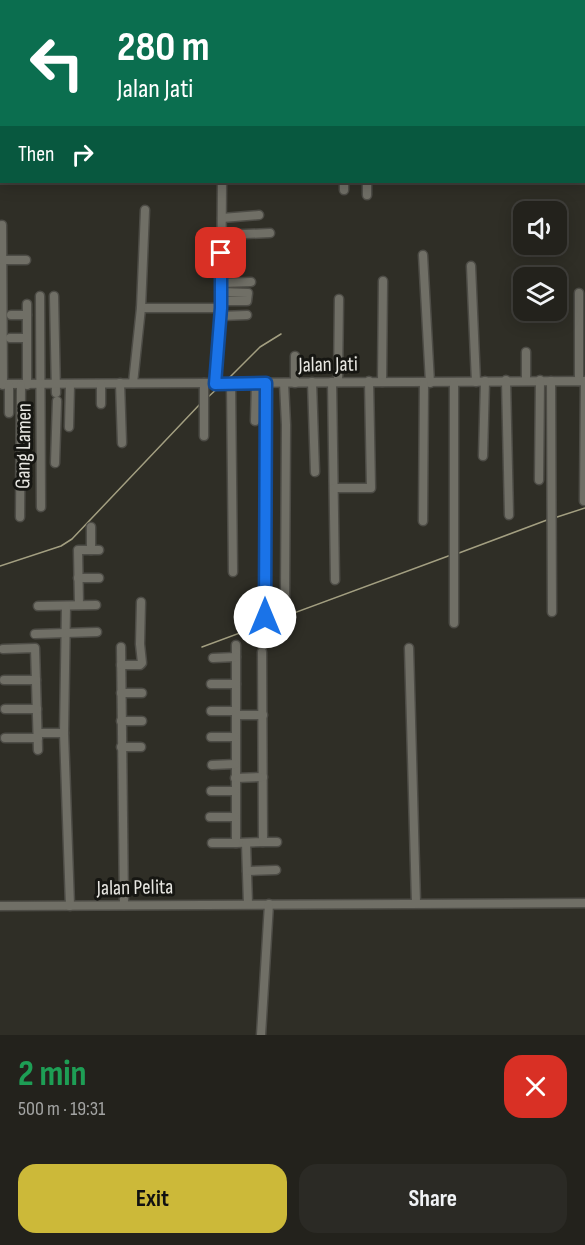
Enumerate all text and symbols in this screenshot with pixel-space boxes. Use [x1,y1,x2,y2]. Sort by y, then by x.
text: 280 m [117,22,210,73]
icon: left [18,24,96,102]
text: Jalan Jati [117,73,193,105]
icon: right [66,138,99,171]
text: Then [18,141,54,168]
map controls [513,201,567,321]
button: sound [513,201,567,255]
pin [195,227,246,278]
icon: arrive [204,236,237,269]
button: layers [513,267,567,321]
street label: Jalan Jati [297,351,358,378]
street label: Gang Lamen [10,403,37,489]
position arrow [233,585,297,649]
street label: Jalan Pelita [95,874,174,901]
text: 2 min [18,1053,87,1096]
button: close [504,1055,567,1118]
text: 500 m · 19:31 [18,1097,105,1121]
button: Exit [18,1164,287,1233]
button: Share [299,1164,567,1233]

